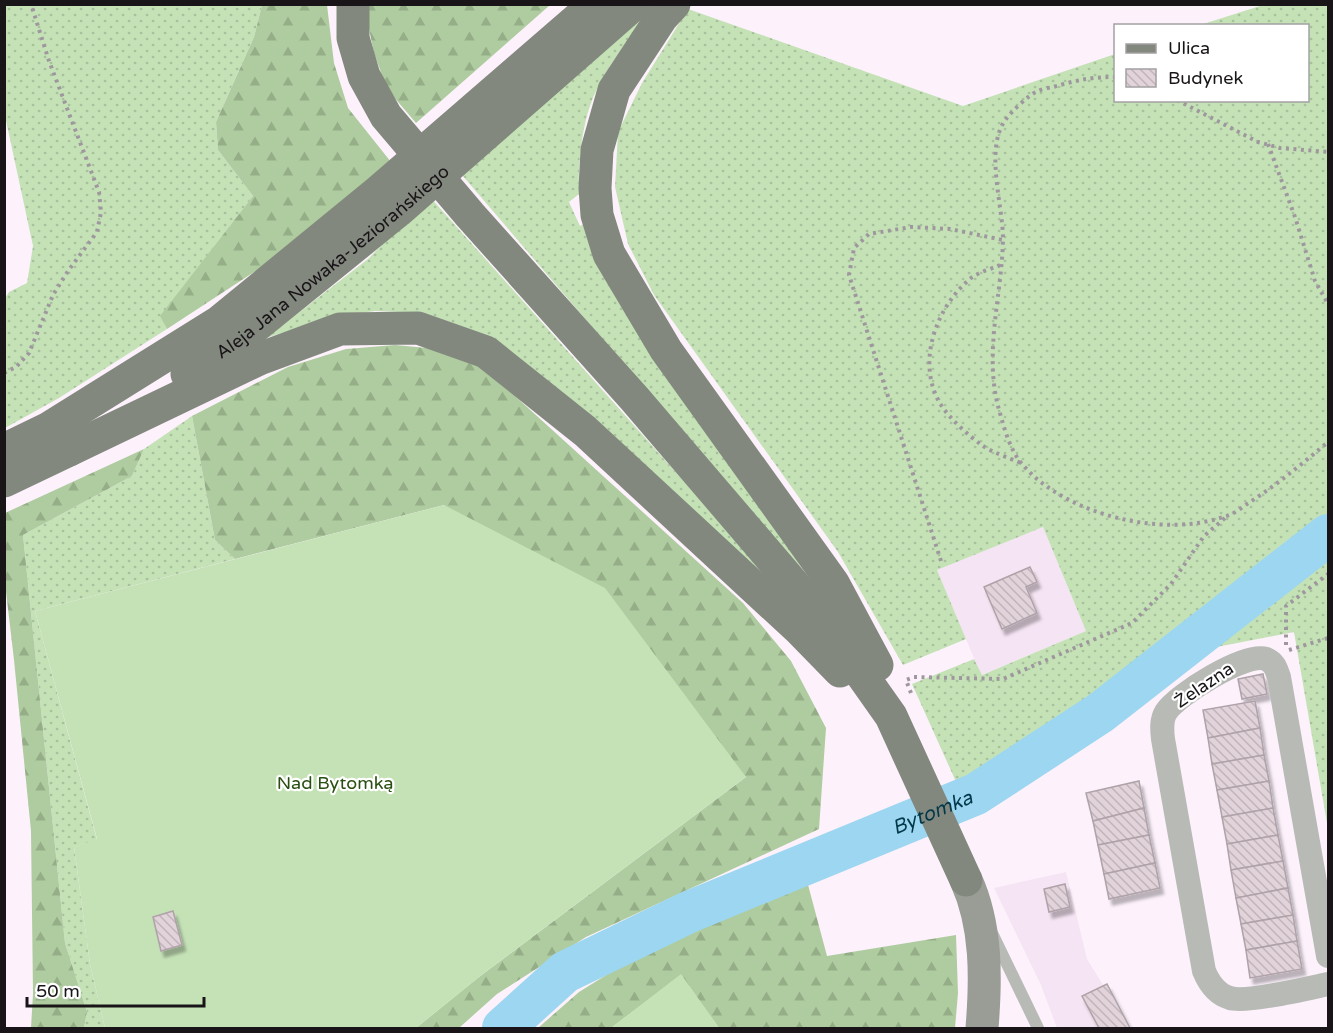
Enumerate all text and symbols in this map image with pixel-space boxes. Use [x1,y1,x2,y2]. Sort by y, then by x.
legend [1114,24,1309,102]
text: Ulica [1168,37,1210,59]
text: Budynek [1168,67,1243,89]
street label: Aleja Jana Nowaka-Jeziorańskiego [212,160,454,363]
street label: Żelazna [1170,657,1238,713]
park label: Nad Bytomką [277,772,393,794]
water label: Bytomka [889,786,977,840]
scale bar [27,970,204,1008]
text: 50 m [36,980,80,1002]

